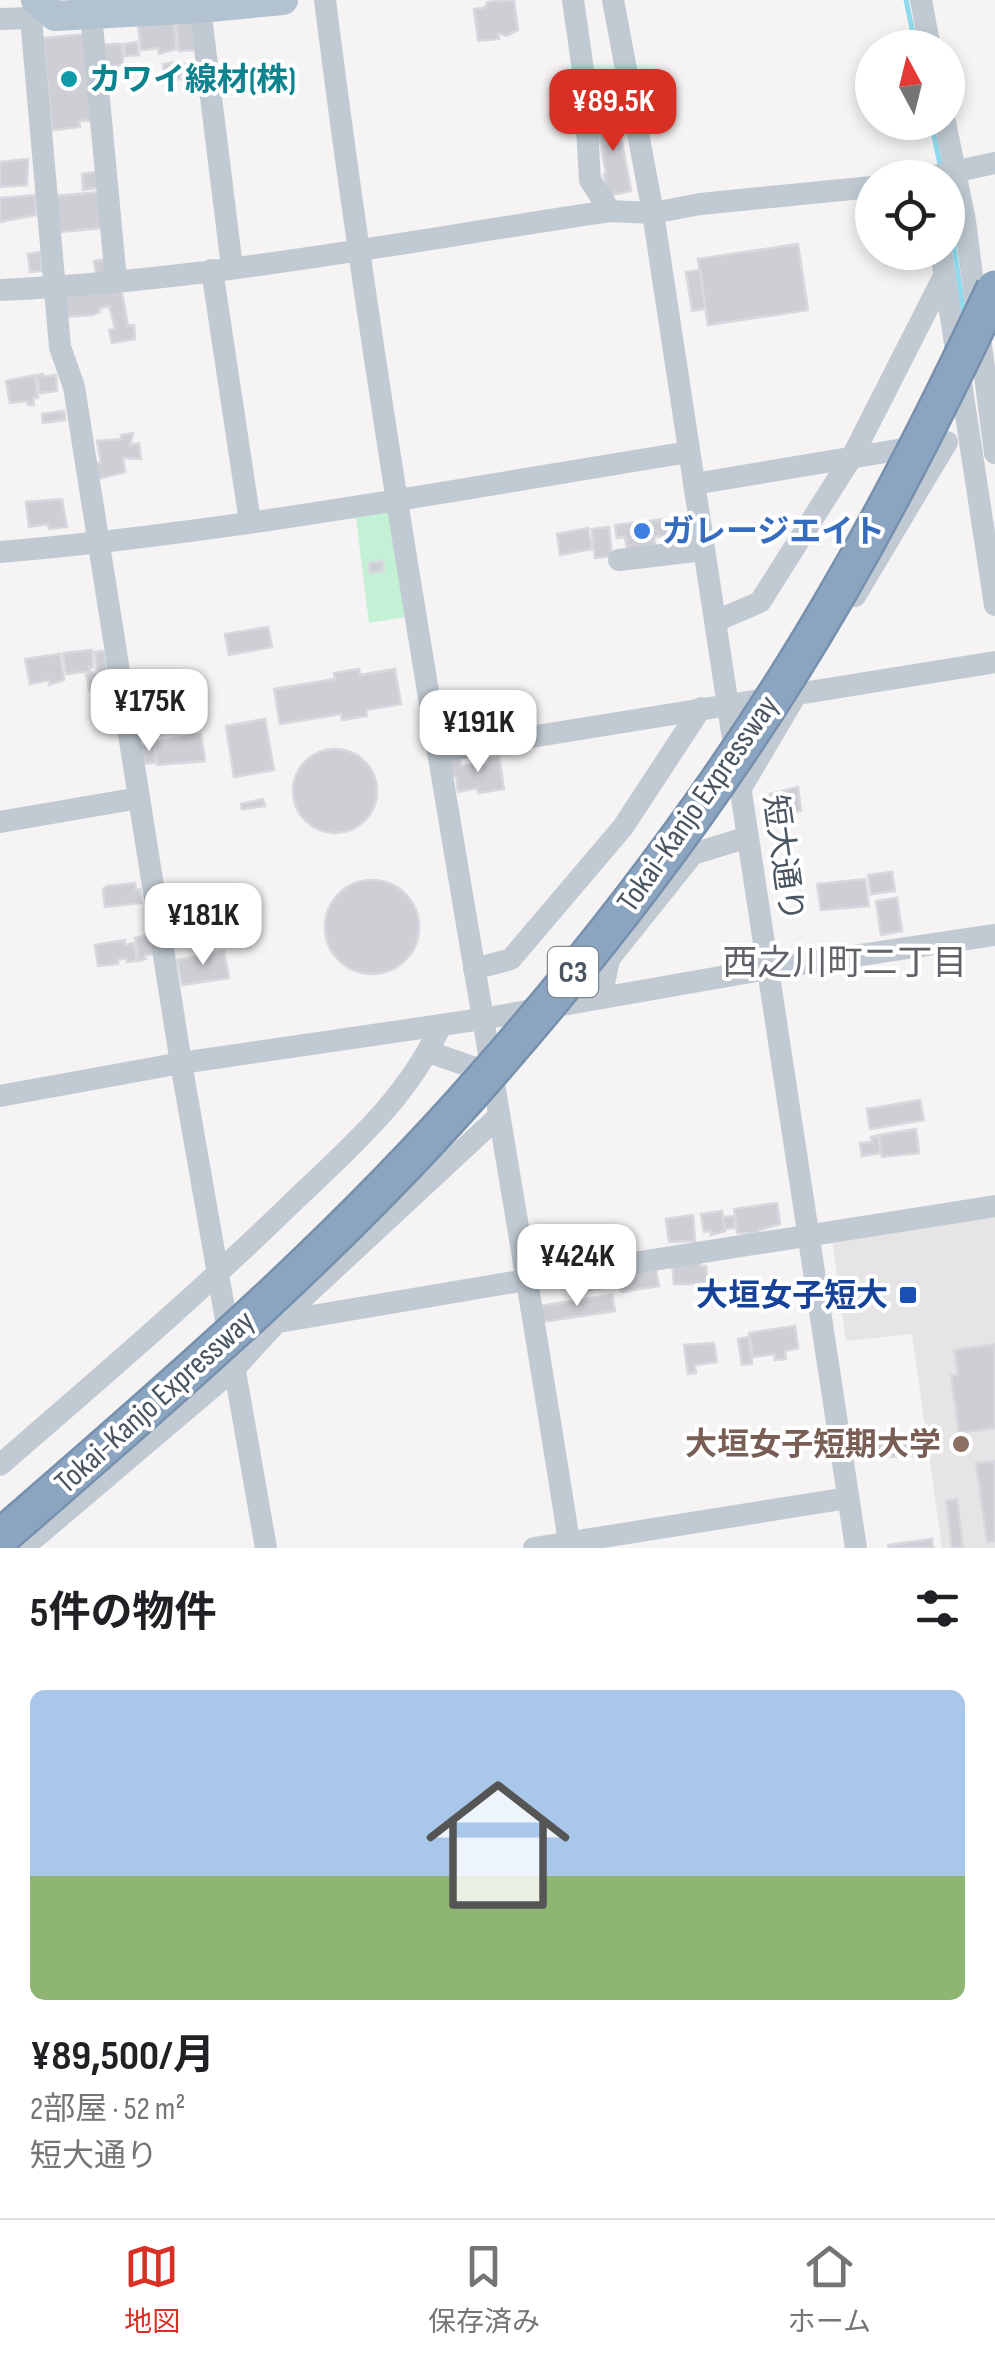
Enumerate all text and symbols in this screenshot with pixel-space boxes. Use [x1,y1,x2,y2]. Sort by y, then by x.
north arrow [855,30,965,140]
map controls [855,30,965,270]
place label: カワイ線材(株) [89,61,296,100]
marker: カワイ線材(株) [58,68,80,90]
pin: ¥89.5K [532,69,694,154]
text: ¥89.5K [571,82,655,121]
button: locate [855,160,965,270]
place label: ガレージエイト [662,513,885,552]
marker: ガレージエイト [631,520,653,542]
pin: ¥175K [79,669,219,754]
text: ¥175K [113,682,185,721]
street label: Tokai-Kanjo Expressway [609,688,787,920]
pin: ¥191K [408,690,548,775]
text: ¥191K [442,703,514,742]
street label: 短大通り [754,792,811,924]
pin: ¥181K [133,883,273,968]
text: ¥181K [167,896,239,935]
district label: 西之川町二丁目 [722,942,968,985]
road number: C3 [548,947,598,997]
pin: ¥424K [507,1224,647,1309]
text: ¥424K [539,1237,615,1276]
place label: 大垣女子短大 [696,1277,888,1316]
marker: 大垣女子短大 [897,1284,919,1306]
street label: Tokai-Kanjo Expressway [47,1302,263,1502]
place label: 大垣女子短期大学 [685,1426,941,1465]
marker: 大垣女子短期大学 [950,1433,972,1455]
icon: filters [910,1581,965,1636]
text: 5件の物件 [30,1588,216,1639]
icon: home [408,1755,588,1935]
text: ¥89,500/月 [30,2031,215,2082]
text: 2部屋 · 52 m² [30,2090,185,2129]
text: 短大通り [30,2137,158,2176]
tab: 地図 [124,2239,180,2339]
tab: 保存済み [428,2239,540,2339]
tab: ホーム [788,2239,871,2339]

